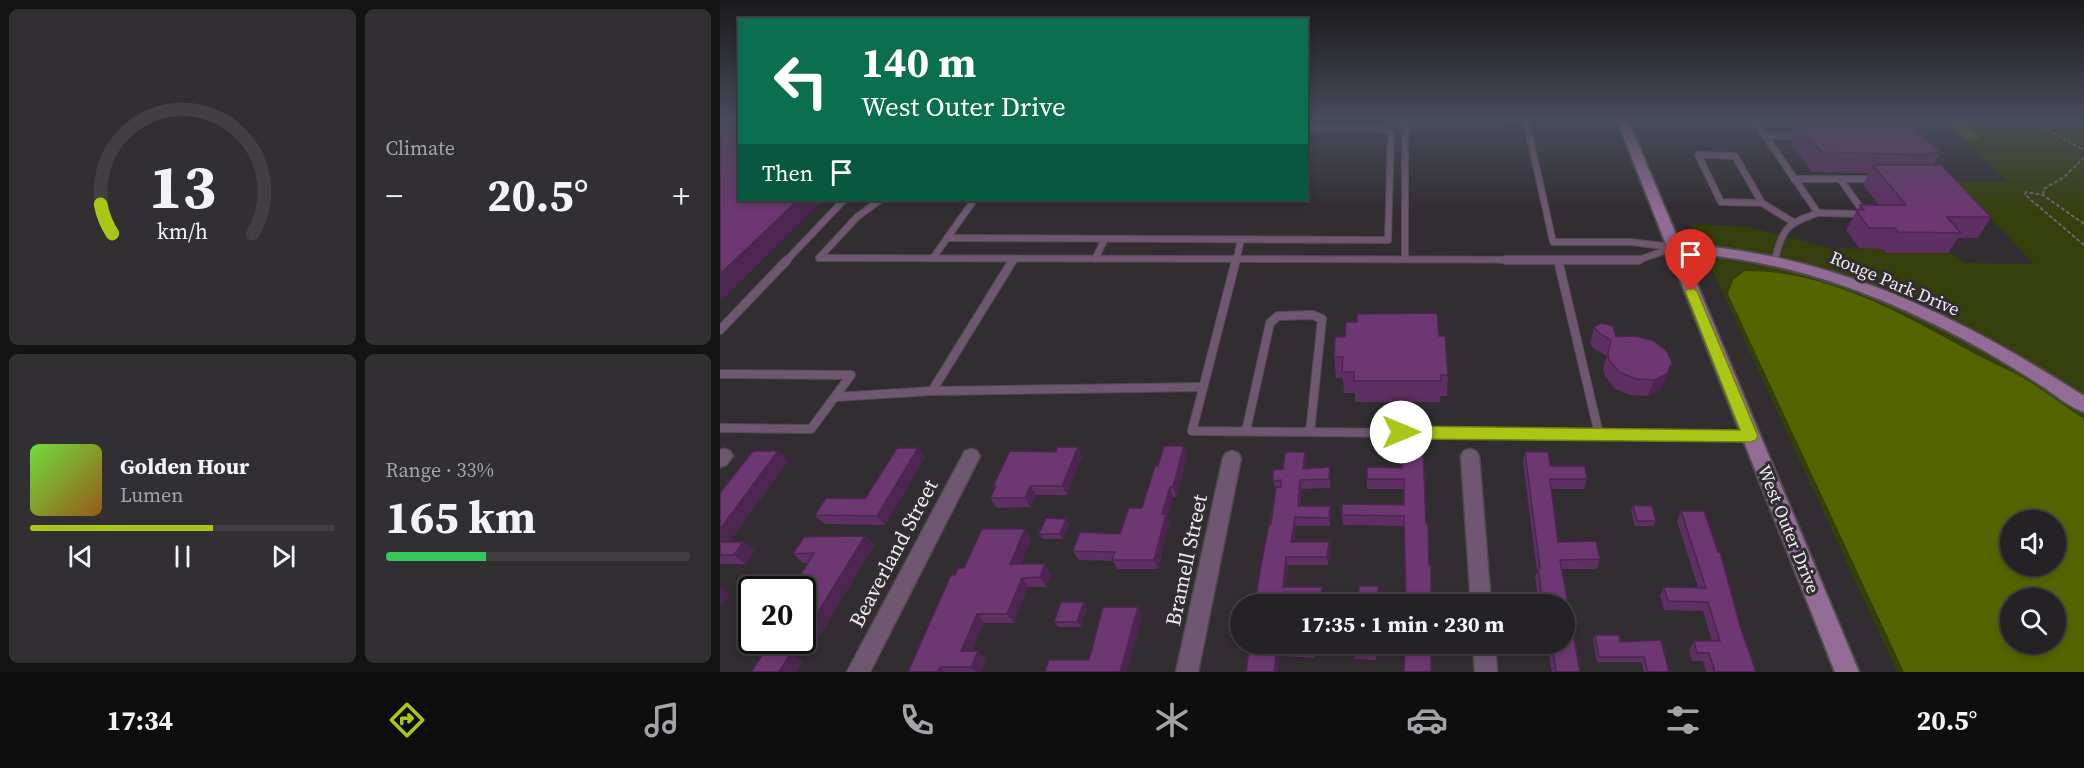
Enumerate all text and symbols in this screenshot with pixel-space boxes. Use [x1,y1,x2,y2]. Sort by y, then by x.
text: 140 m [861,33,976,91]
icon: left [762,42,840,120]
text: West Outer Drive [861,88,1066,125]
text: Climate [386,134,455,162]
text: 13 [148,143,216,229]
icon: arrive [825,156,858,189]
text: Then [762,158,813,188]
text: 20.5° [487,164,588,226]
text: − [386,173,403,218]
text: + [673,173,690,218]
text: km/h [157,217,208,246]
pin [1665,229,1716,291]
icon: arrive [1674,238,1707,271]
street label: Rouge Park Drive [1826,244,1964,322]
position arrow [1369,400,1433,464]
text: Golden Hour [120,451,249,481]
text: Range · 33% [386,456,494,484]
street label: West Outer Drive [1752,461,1826,597]
street label: Beaverland Street [842,474,944,632]
text: Lumen [120,481,183,509]
text: 165 km [386,486,536,548]
street label: Bramell Street [1158,491,1214,628]
map controls [2000,510,2066,654]
button: sound [2000,510,2066,576]
icon: previous [64,540,97,573]
icon: pause [166,540,199,573]
icon: next [267,540,300,573]
speed limit sign: 20 [738,576,816,654]
button: search [2000,588,2066,654]
text: 17:35 · 1 min · 230 m [1301,609,1504,639]
icon: directions [386,699,428,741]
icon: music [641,699,683,741]
icon: phone [896,699,938,741]
icon: climate [1151,699,1193,741]
icon: car [1406,699,1448,741]
icon: filters [1662,699,1704,741]
text: 17:34 [107,702,173,739]
text: 20.5° [1917,702,1977,739]

